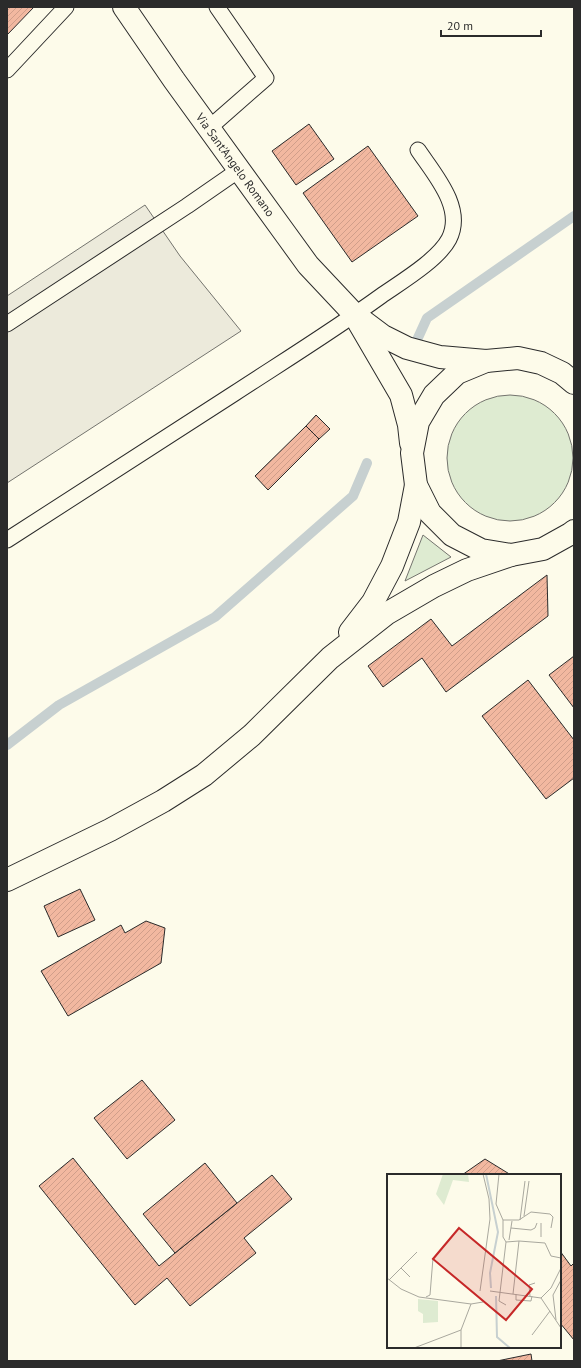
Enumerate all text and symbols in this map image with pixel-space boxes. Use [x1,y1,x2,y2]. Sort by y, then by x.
scale bar [441,12,541,38]
text: 20 m [447,18,473,33]
street label: Via Sant'Angelo Romano [192,109,278,219]
inset map [387,1174,561,1348]

